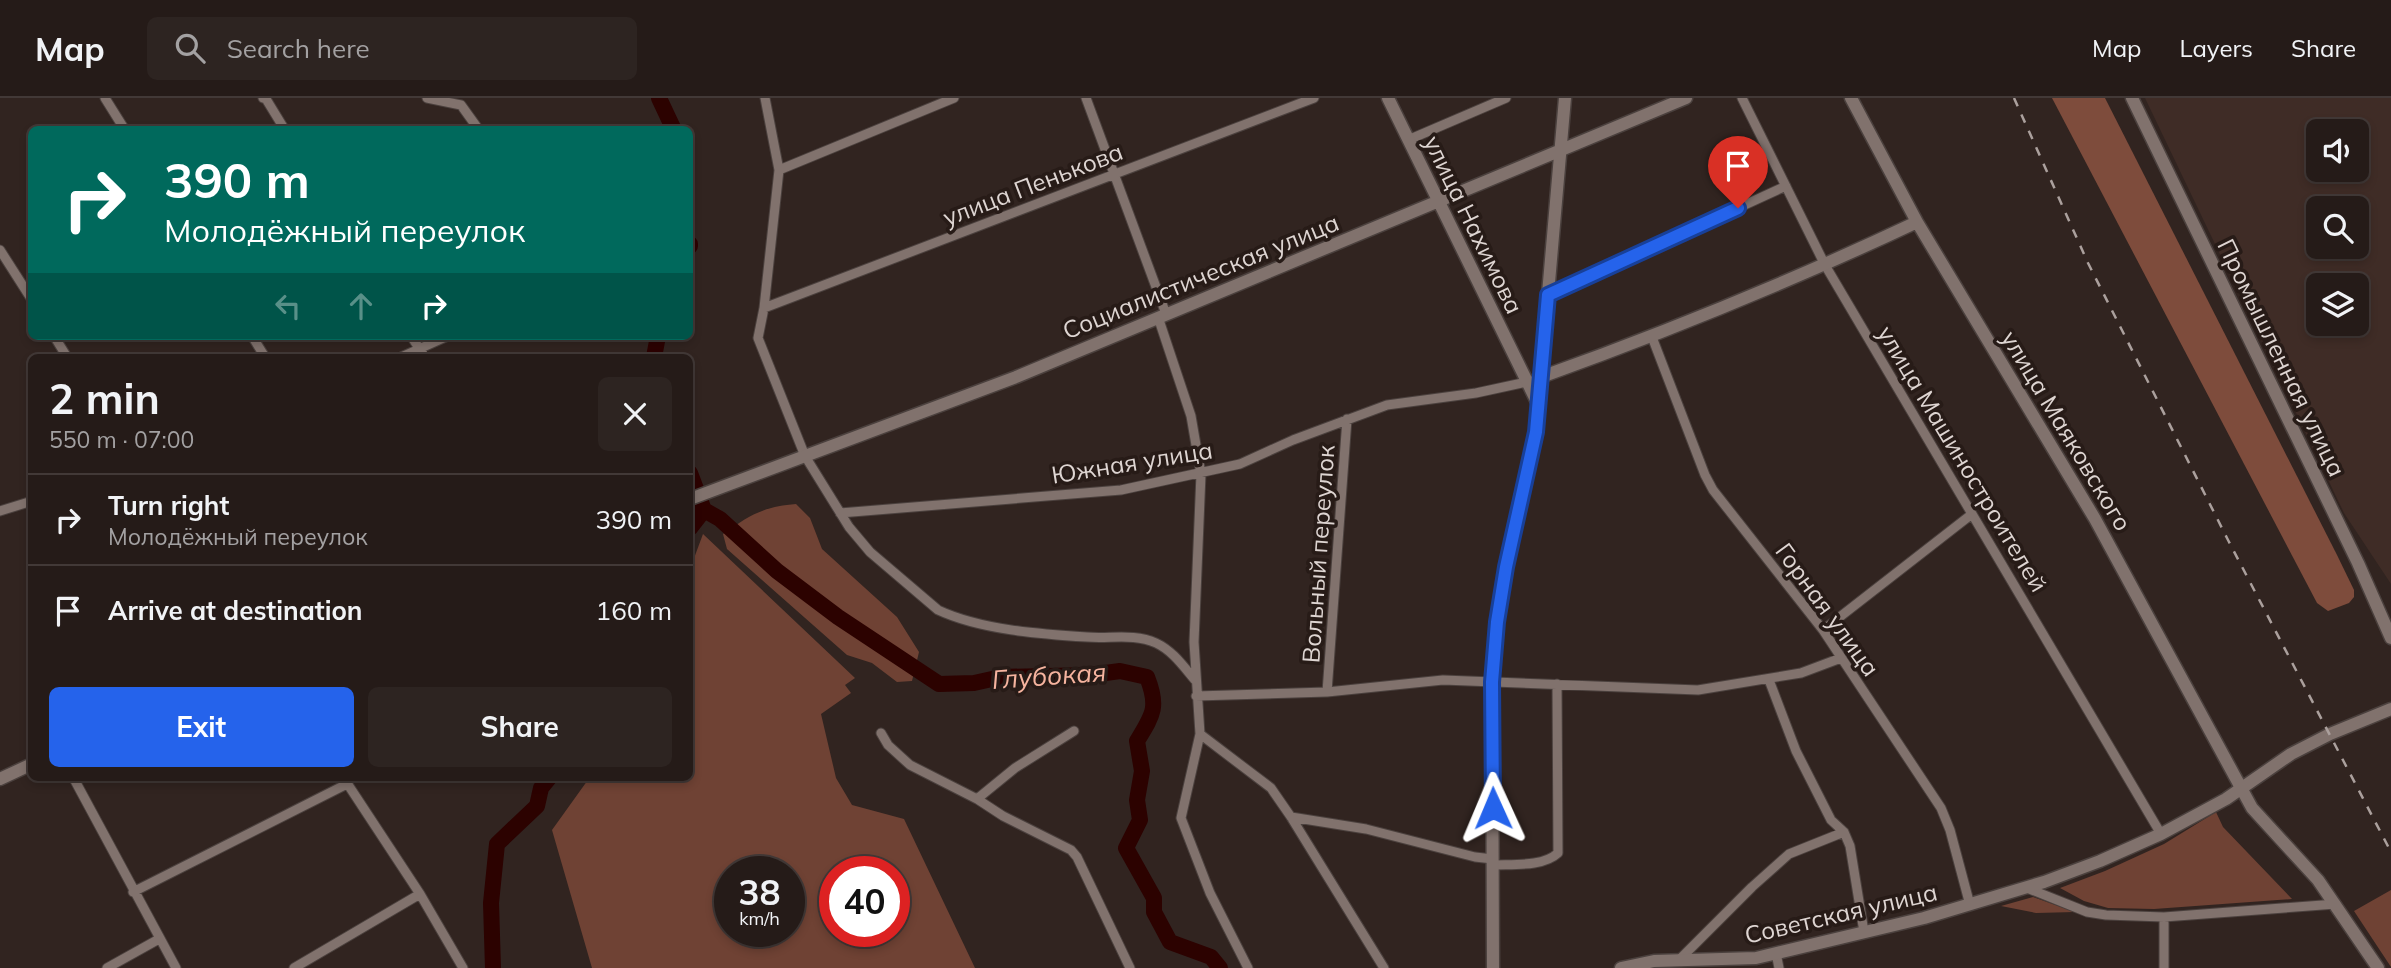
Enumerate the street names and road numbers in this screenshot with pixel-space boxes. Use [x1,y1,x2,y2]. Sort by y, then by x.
street label: улица Нахимова [1418,130,1530,319]
street label: улица Пенькова [938,136,1127,232]
street label: Социалистическая улица [1058,207,1343,345]
street label: Промышленная улица [2211,234,2353,481]
street label: улица Машиностроителей [1871,320,2054,597]
street label: улица Маяковского [1995,325,2139,536]
street label: Южная улица [1049,434,1215,490]
street label: Вольный переулок [1295,444,1341,664]
street label: Горная улица [1769,537,1886,682]
street label: Советская улица [1742,876,1940,950]

